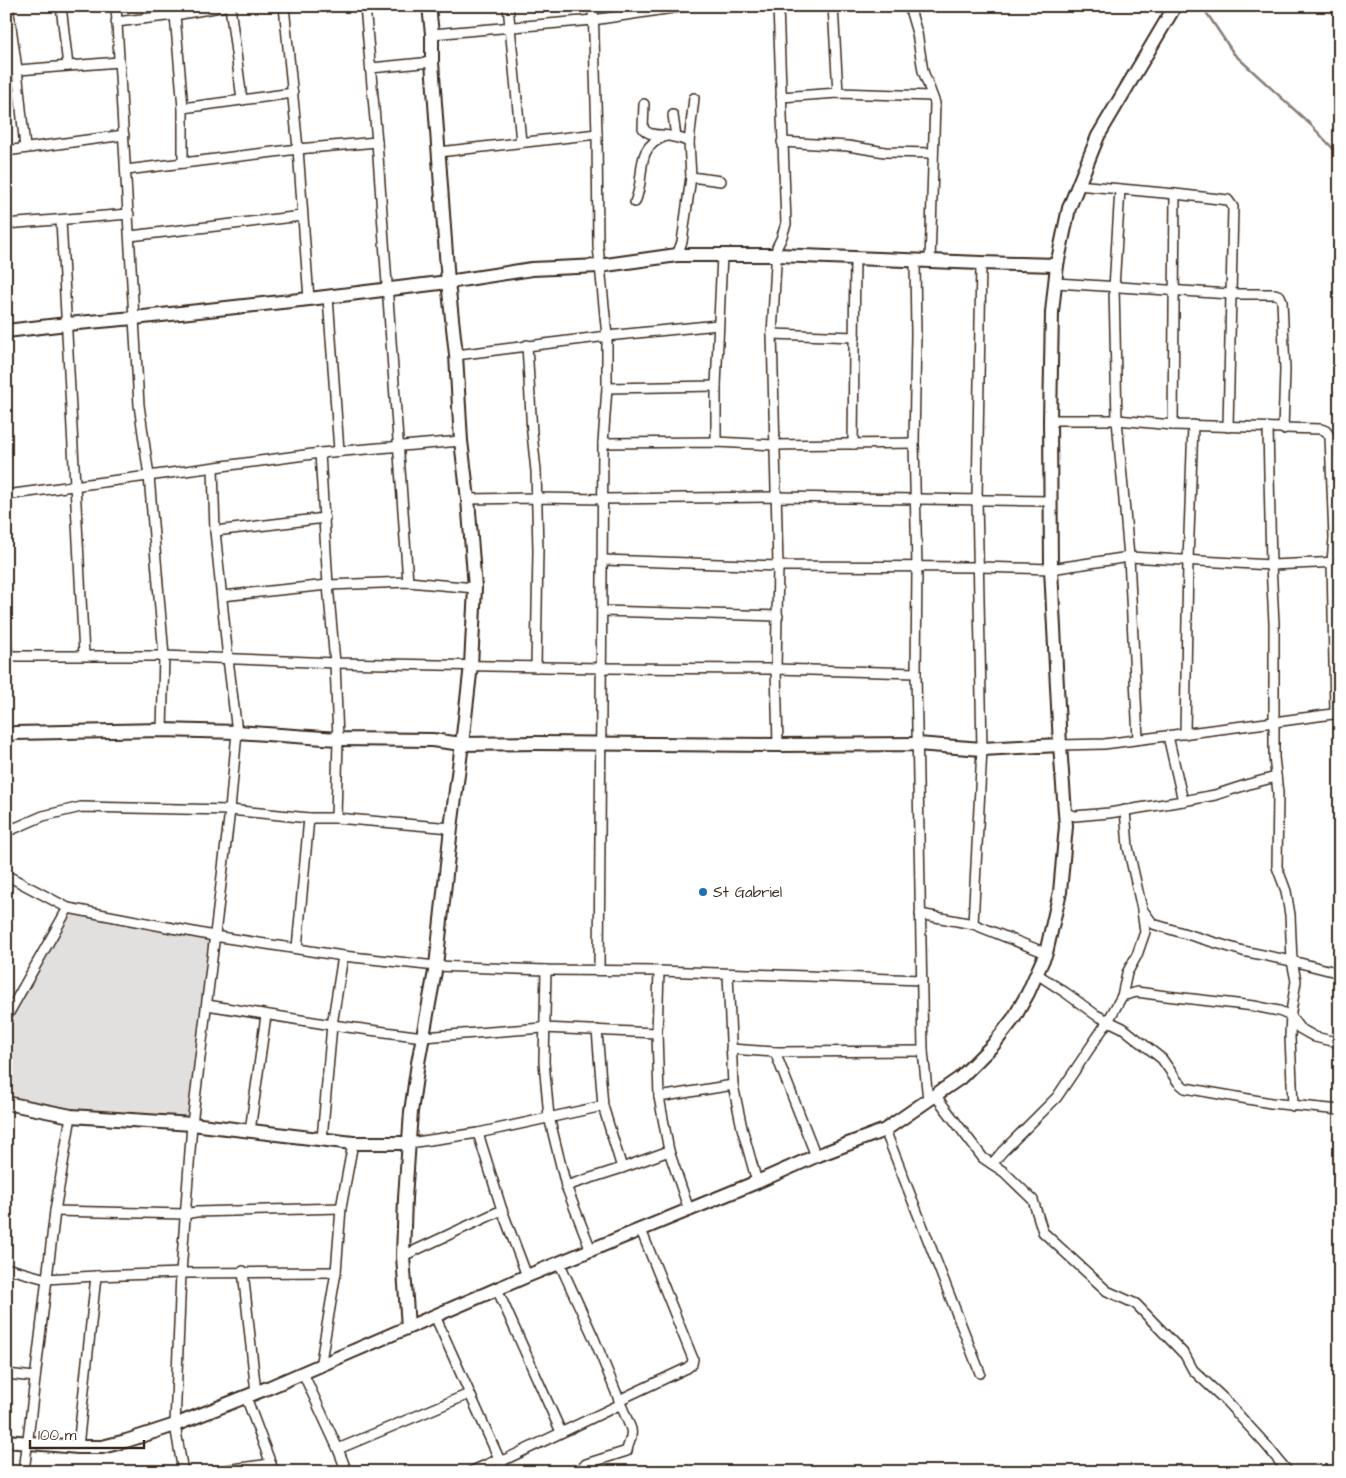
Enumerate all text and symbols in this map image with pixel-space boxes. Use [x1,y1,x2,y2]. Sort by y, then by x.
place label: St Gabriel [713,882,782,903]
marker: St Gabriel [697,886,709,898]
scale bar [30,1418,144,1450]
text: 100 m [38,1425,77,1446]

